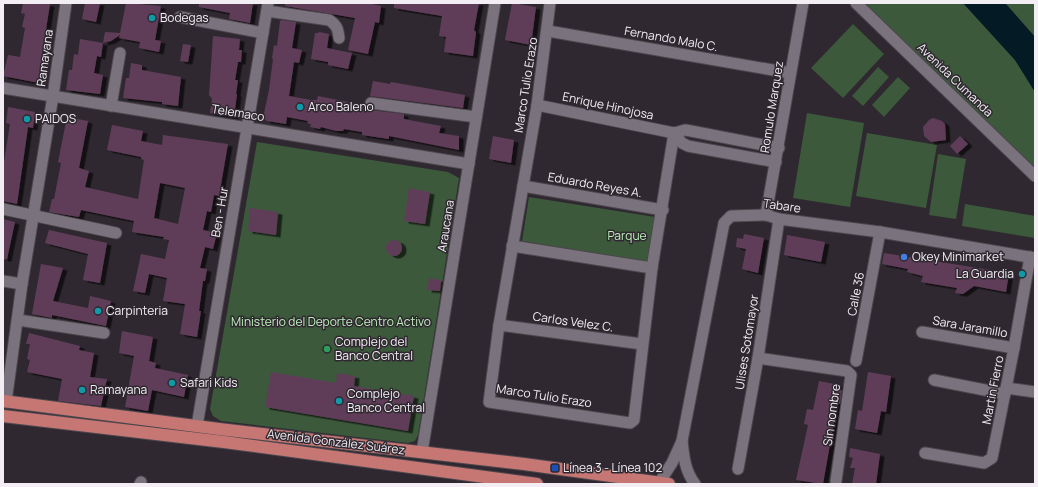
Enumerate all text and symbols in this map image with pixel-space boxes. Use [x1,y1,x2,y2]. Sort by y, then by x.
place label: Bodegas [160,9,209,26]
marker: Bodegas [147,13,157,23]
street label: Fernando Malo C. [623,22,719,55]
street label: Ramayana [32,28,57,87]
street label: Marco Tulio Erazo [510,36,541,134]
street label: Avenida Cumanda [914,39,997,120]
street label: Romulo Marquez [756,60,787,154]
street label: Enrique Hinojosa [561,88,655,123]
place label: Arco Baleno [308,98,374,115]
street label: Telemaco [210,100,266,125]
marker: Arco Baleno [295,102,305,112]
place label: PAIDOS [35,110,76,127]
marker: PAIDOS [22,114,32,124]
street label: Eduardo Reyes A. [547,168,644,201]
street label: Ben - Hur [207,185,232,238]
street label: Tabare [762,194,802,217]
street label: Araucana [433,199,458,253]
park label: Parque [607,227,647,244]
place label: Okey Minimarket [912,248,1004,265]
marker: Okey Minimarket [899,252,909,262]
place label: La Guardia [956,265,1014,282]
marker: La Guardia [1017,269,1027,279]
street label: Calle 36 [843,271,868,317]
street label: Ulises Sotomayor [731,292,763,391]
place label: Carpinteria [106,302,168,319]
marker: Carpinteria [93,306,103,316]
street label: Carlos Velez C. [532,307,614,336]
street label: Sara Jaramillo [931,312,1009,341]
park label: Ministerio del Deporte Centro Activo [231,313,431,330]
place label: Complejo del Banco Central [335,333,413,364]
marker: Complejo del Banco Central [322,344,332,354]
street label: Martin Fierro [978,354,1008,426]
place label: Safari Kids [180,374,238,391]
marker: Safari Kids [167,378,177,388]
street label: Marco Tulio Erazo [495,380,593,411]
place label: Ramayana [90,381,147,398]
street label: Sin nombre [819,383,844,447]
marker: Ramayana [77,385,87,395]
place label: Complejo Banco Central [347,385,425,416]
marker: Complejo Banco Central [334,396,344,406]
street label: Avenida González Suárez [266,425,406,458]
place label: Línea 3 - Línea 102 [563,459,662,476]
marker: Línea 3 - Línea 102 [550,463,560,473]

